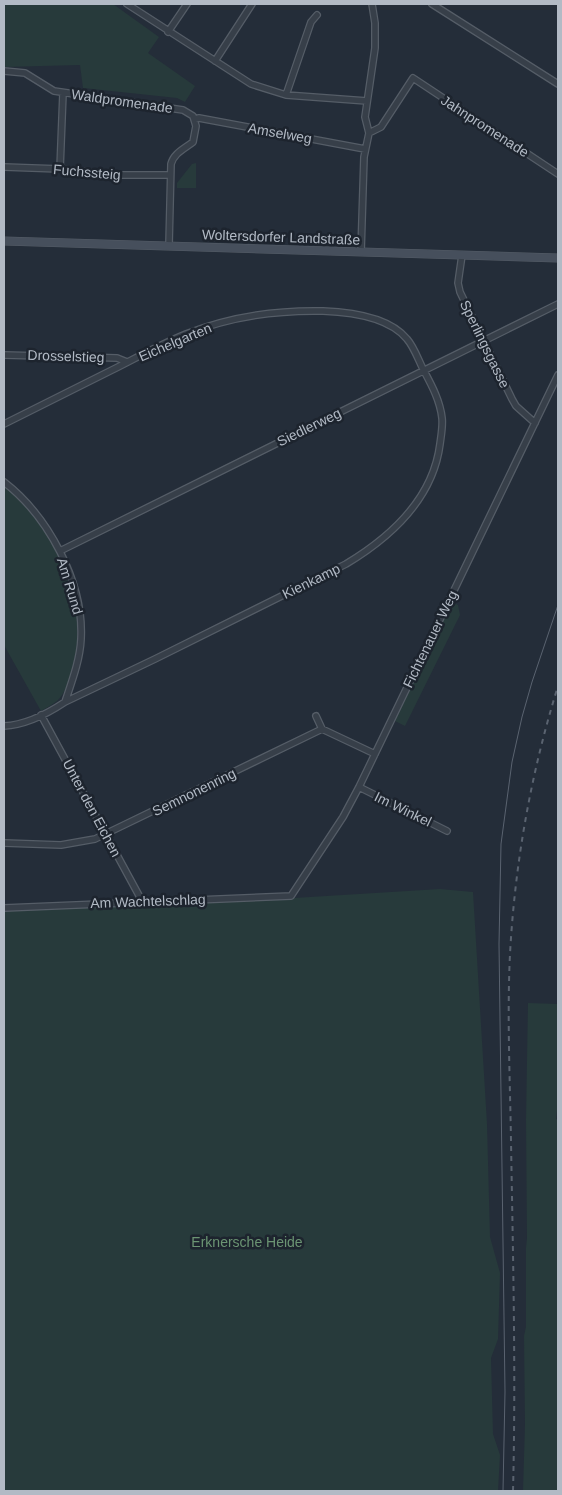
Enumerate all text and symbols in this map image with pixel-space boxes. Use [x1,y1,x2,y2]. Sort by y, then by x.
street label: Waldpromenade [70,86,174,116]
street label: Jahnpromenade [438,92,532,160]
street label: Amselweg [247,120,313,146]
street label: Fuchssteig [53,161,121,183]
street label: Woltersdorfer Landstraße [202,226,361,248]
street label: Sperlingsgasse [457,297,513,391]
street label: Eichelgarten [136,319,214,365]
street label: Drosselstieg [27,347,105,365]
street label: Siedlerweg [274,405,344,449]
street label: Am Rund [54,556,86,616]
street label: Kienkamp [280,560,343,602]
street label: Fichtenauer Weg [399,588,461,690]
street label: Unter den Eichen [60,756,124,860]
street label: Semnonenring [150,765,238,819]
street label: Im Winkel [372,788,434,830]
street label: Am Wachtelschlag [90,891,206,911]
park label: Erknersche Heide [191,1234,303,1250]

